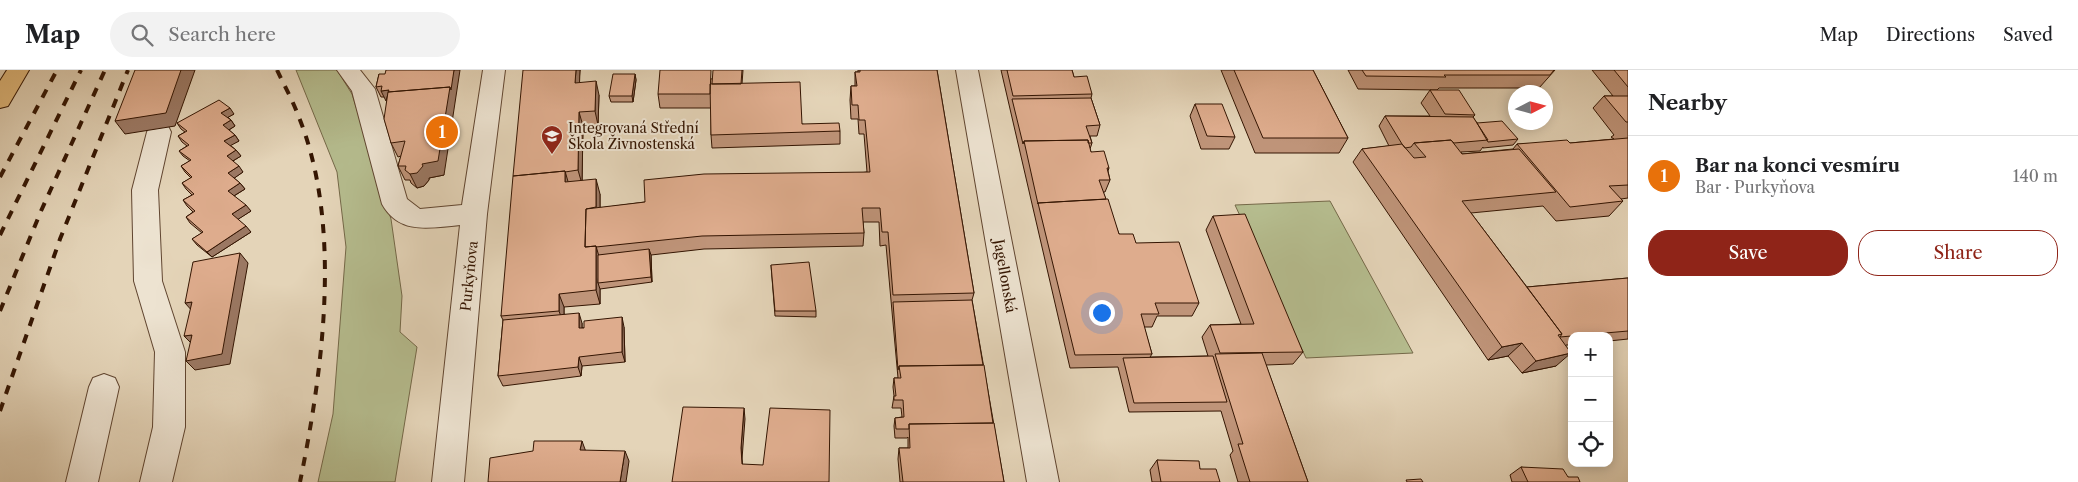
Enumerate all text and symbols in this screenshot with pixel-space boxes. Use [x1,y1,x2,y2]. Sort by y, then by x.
search box [110,12,460,57]
text: Map [25,20,80,49]
icon: search [128,21,156,49]
text: Search here [168,23,276,46]
text: Map [1819,24,1858,46]
text: Directions [1886,24,1975,46]
text: Saved [2003,24,2053,46]
north arrow [1508,85,1553,130]
text: Nearby [1648,90,1727,115]
pin: 1 [426,113,458,151]
place label: Integrovaná Střední Škola Živnostenská [568,119,699,153]
school or university icon: Integrovaná Střední Škola Živnostenská [540,124,564,155]
text: Bar na konci vesmíru [1695,154,1900,177]
text: 1 [1660,166,1668,186]
text: 140 m [2013,166,2058,186]
text: Bar · Purkyňova [1695,177,1815,197]
button: Save [1648,230,1848,276]
button: Share [1858,230,2058,276]
street label: Jagellonská [989,236,1020,315]
street label: Purkyňova [456,239,482,312]
your location [1089,300,1115,326]
map controls [1568,332,1613,467]
button: + [1568,332,1613,377]
button: − [1568,377,1613,422]
button: locate [1568,422,1613,467]

